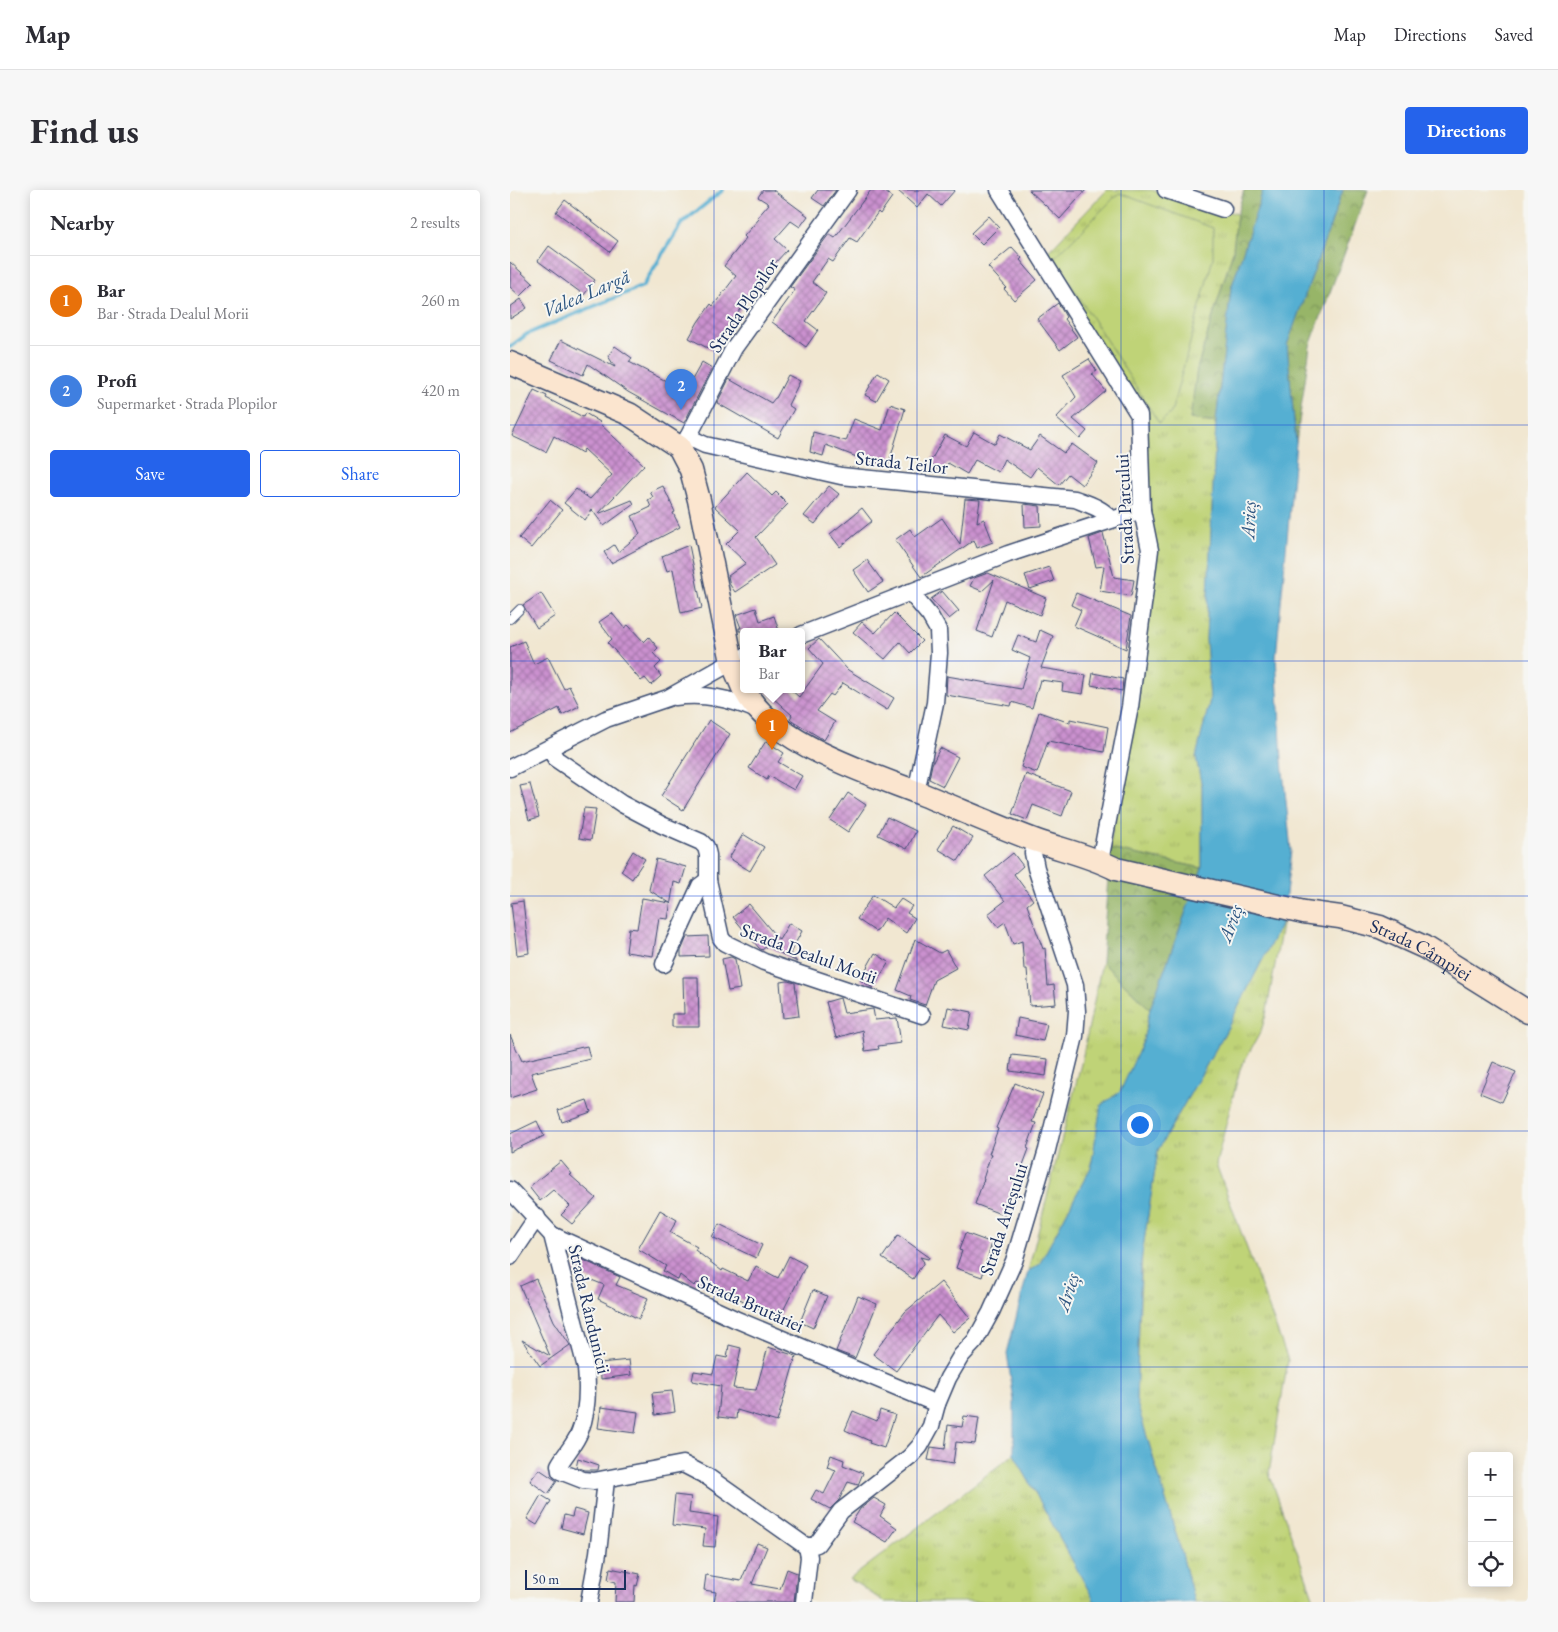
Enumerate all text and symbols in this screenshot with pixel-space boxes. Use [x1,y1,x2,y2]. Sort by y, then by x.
text: Map [25,19,70,50]
text: Map [1334,23,1366,46]
text: Directions [1394,23,1466,46]
text: Saved [1494,23,1533,46]
button: Directions [1405,107,1528,154]
text: Find us [30,108,139,153]
text: Nearby [50,209,114,236]
text: 2 results [410,212,460,233]
street label: Strada Plopilor [703,253,785,357]
water label: Valea Largă [538,263,634,323]
text: Bar [97,278,125,303]
text: 1 [62,290,70,311]
text: 260 m [421,290,460,311]
text: Bar · Strada Dealul Morii [97,303,249,324]
text: Profi [97,368,137,393]
pin: 2 [665,369,697,410]
text: 2 [62,380,70,401]
text: 420 m [421,380,460,401]
text: Supermarket · Strada Plopilor [97,393,277,414]
street label: Strada Teilor [854,445,950,480]
button: Save [50,450,250,497]
button: Share [260,450,460,497]
street label: Strada Parcului [1109,453,1140,565]
water label: Arieș [1234,500,1262,542]
popup [740,628,805,693]
text: Bar [758,638,787,663]
text: Bar [758,663,780,684]
pin: 1 [756,709,788,750]
water label: Arieș [1211,900,1249,947]
street label: Strada Câmpiei [1368,913,1477,987]
street label: Strada Dealul Morii [737,917,881,990]
your location [1127,1112,1153,1138]
street label: Strada Arieșului [974,1159,1033,1278]
street label: Strada Rândunicii [562,1242,617,1377]
street label: Strada Brutăriei [694,1269,808,1338]
water label: Arieș [1048,1269,1085,1316]
map controls [1468,1452,1513,1587]
button: + [1468,1452,1513,1497]
button: − [1468,1497,1513,1542]
button: locate [1468,1542,1513,1587]
scale bar [525,1567,626,1590]
text: 50 m [532,1570,559,1588]

